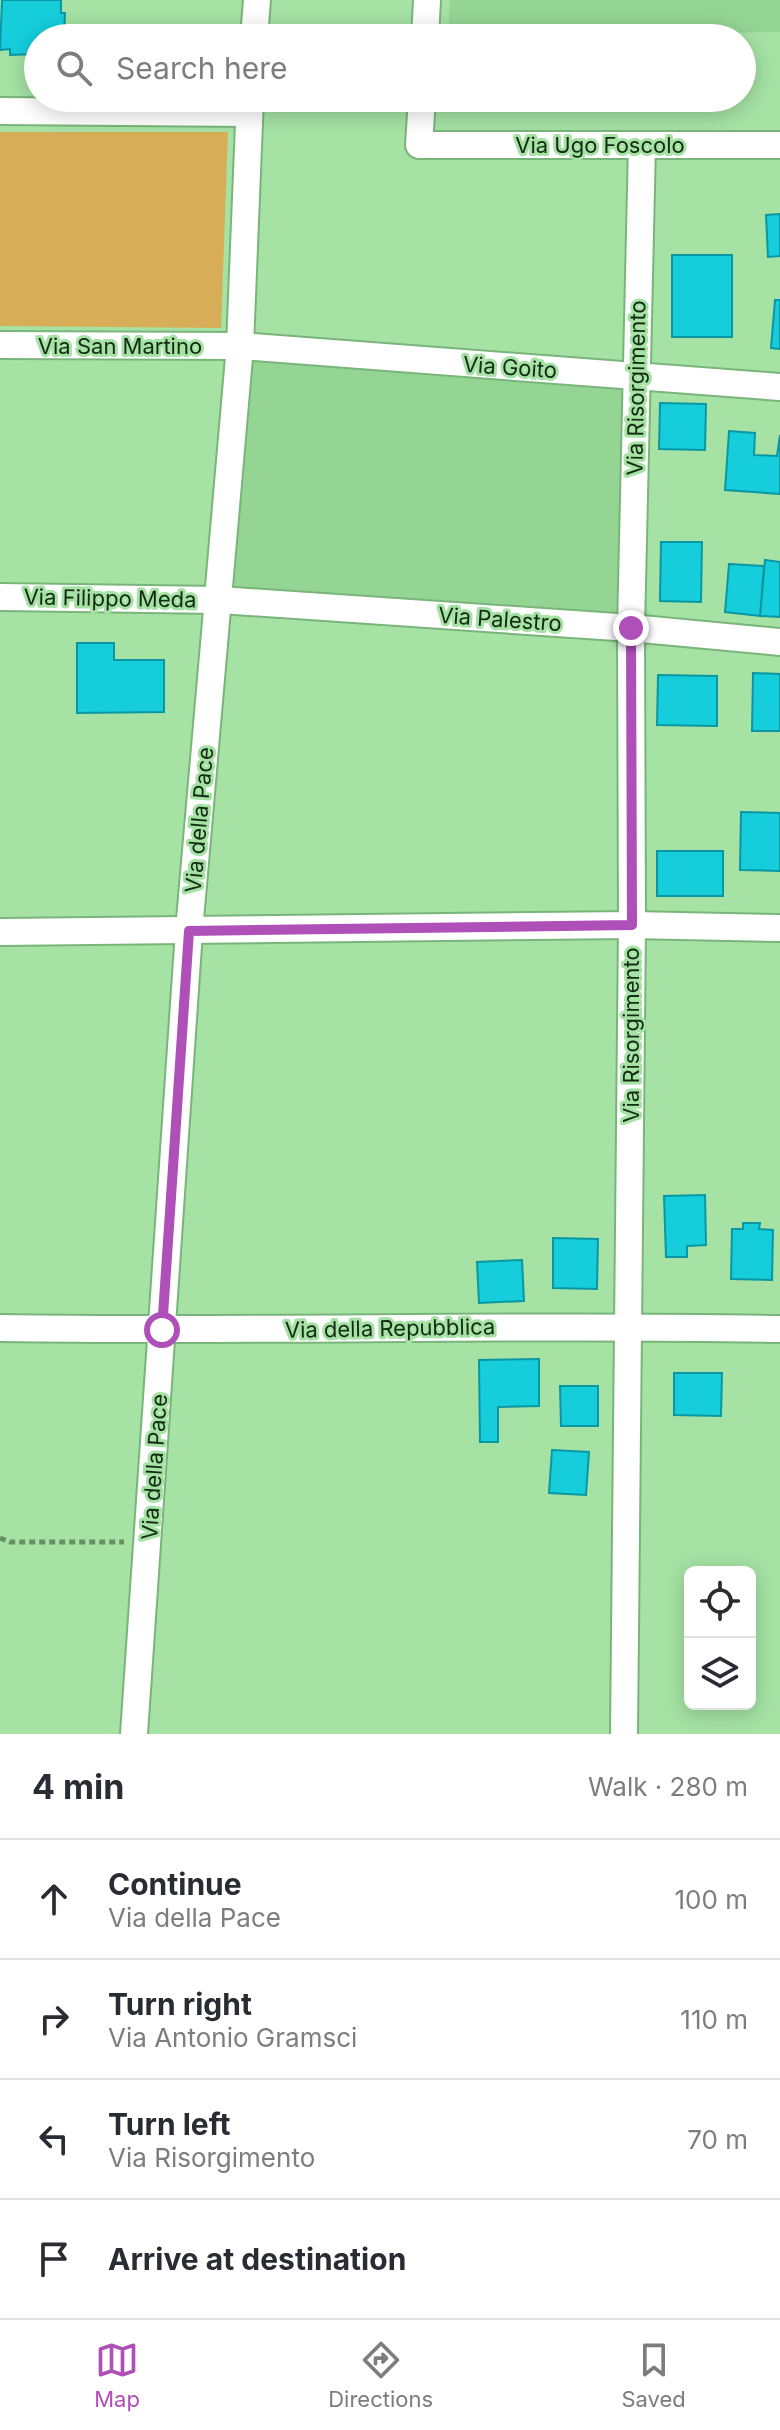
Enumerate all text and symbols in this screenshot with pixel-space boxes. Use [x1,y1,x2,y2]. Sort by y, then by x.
search box [24,24,756,112]
icon: search [52,46,96,90]
text: Search here [116,50,288,86]
street label: Via Ugo Foscolo [515,132,685,158]
street label: Via Risorgimento [621,300,651,476]
street label: Via San Martino [38,333,202,359]
street label: Via Goito [462,351,558,383]
street label: Via Filippo Meda [23,583,197,613]
street label: Via Palestro [437,602,563,636]
route end [613,610,649,646]
street label: Via della Pace [180,746,218,894]
street label: Via Risorgimento [618,947,644,1123]
route start [144,1312,180,1348]
street label: Via della Repubblica [285,1313,495,1343]
street label: Via della Pace [136,1393,172,1541]
map controls [684,1566,756,1710]
button: locate [684,1566,756,1638]
button: layers [684,1638,756,1710]
text: 4 min [32,1766,124,1807]
text: Walk · 280 m [588,1771,748,1802]
text: Continue [108,1866,242,1902]
icon: ahead [32,1877,76,1921]
text: 100 m [675,1884,748,1915]
text: Via della Pace [108,1902,281,1933]
text: Turn right [108,1986,252,2022]
icon: right [32,1997,76,2041]
text: 110 m [680,2004,748,2035]
text: Via Antonio Gramsci [108,2022,357,2053]
text: Turn left [108,2106,230,2142]
icon: left [32,2117,76,2161]
text: 70 m [687,2124,748,2155]
text: Via Risorgimento [108,2142,315,2173]
icon: arrive [32,2237,76,2281]
text: Arrive at destination [108,2241,406,2277]
tab: Map [94,2338,140,2412]
tab: Directions [328,2338,433,2412]
tab: Saved [621,2338,686,2412]

